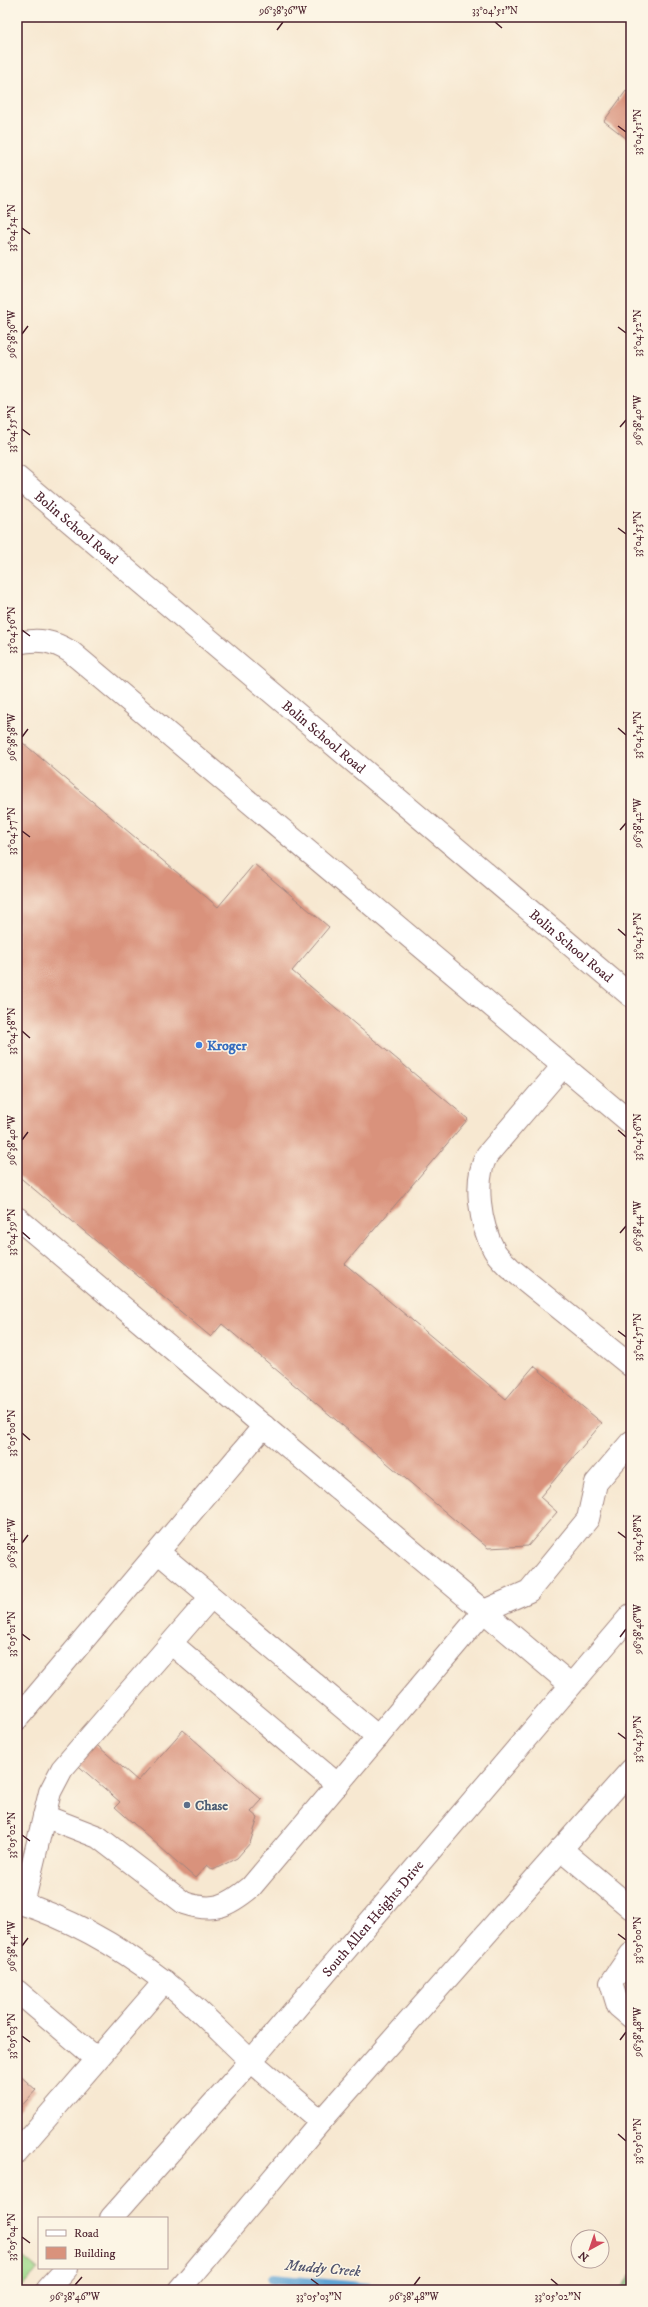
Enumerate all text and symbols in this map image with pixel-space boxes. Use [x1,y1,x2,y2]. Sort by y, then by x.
text: 96°38'36"W [258,5,308,17]
text: 33°04'51"N [472,5,518,17]
text: 33°04'51"N [632,109,644,155]
text: 33°04'54"N [6,204,18,252]
text: 96°38'36"W [6,309,18,359]
text: 33°04'52"N [632,309,644,357]
text: 96°38'40"W [632,394,644,446]
text: 33°04'55"N [6,405,18,453]
street label: Bolin School Road [30,488,122,569]
text: 33°04'53"N [632,511,644,557]
text: 33°04'56"N [6,606,18,654]
street label: Bolin School Road [278,697,369,778]
text: 33°04'54"N [632,711,644,759]
text: 96°38'38"W [6,712,18,762]
text: 96°38'42"W [632,797,644,849]
text: 33°04'57"N [6,807,18,855]
street label: Bolin School Road [525,906,616,987]
text: 33°04'55"N [632,912,644,960]
text: 33°04'58"N [6,1007,18,1055]
place label: Kroger [207,1037,247,1055]
marker: Kroger [194,1040,204,1050]
text: 33°04'56"N [632,1113,644,1161]
text: 96°38'40"W [6,1114,18,1166]
text: 96°38'44"W [632,1200,644,1252]
text: 33°04'59"N [6,1208,18,1256]
text: 33°04'57"N [632,1313,644,1361]
text: 33°05'00"N [6,1409,18,1457]
text: 33°04'58"N [632,1514,644,1562]
text: 96°38'42"W [6,1517,18,1569]
text: 96°38'46"W [632,1603,644,1655]
text: 33°05'01"N [6,1611,18,1657]
text: 33°04'59"N [632,1715,644,1763]
place label: Chase [195,1797,228,1815]
marker: Chase [182,1800,192,1810]
text: 33°05'02"N [6,1811,18,1859]
street label: South Allen Heights Drive [319,1857,428,1981]
text: 33°05'00"N [632,1916,644,1964]
text: 96°38'44"W [6,1920,18,1972]
text: 96°38'48"W [632,2006,644,2058]
text: 33°05'03"N [6,2013,18,2059]
text: 33°05'01"N [632,2118,644,2164]
text: 33°05'04"N [6,2213,18,2261]
legend [38,2217,168,2269]
text: Road [74,2226,99,2241]
north arrow [570,2229,610,2269]
text: Building [74,2246,115,2261]
text: N [576,2248,592,2264]
water label: Muddy Creek [283,2256,362,2281]
text: 96°38'46"W [49,2291,101,2303]
text: 33°05'03"N [296,2291,342,2303]
text: 96°38'48"W [388,2291,440,2303]
text: 33°05'02"N [534,2291,582,2303]

